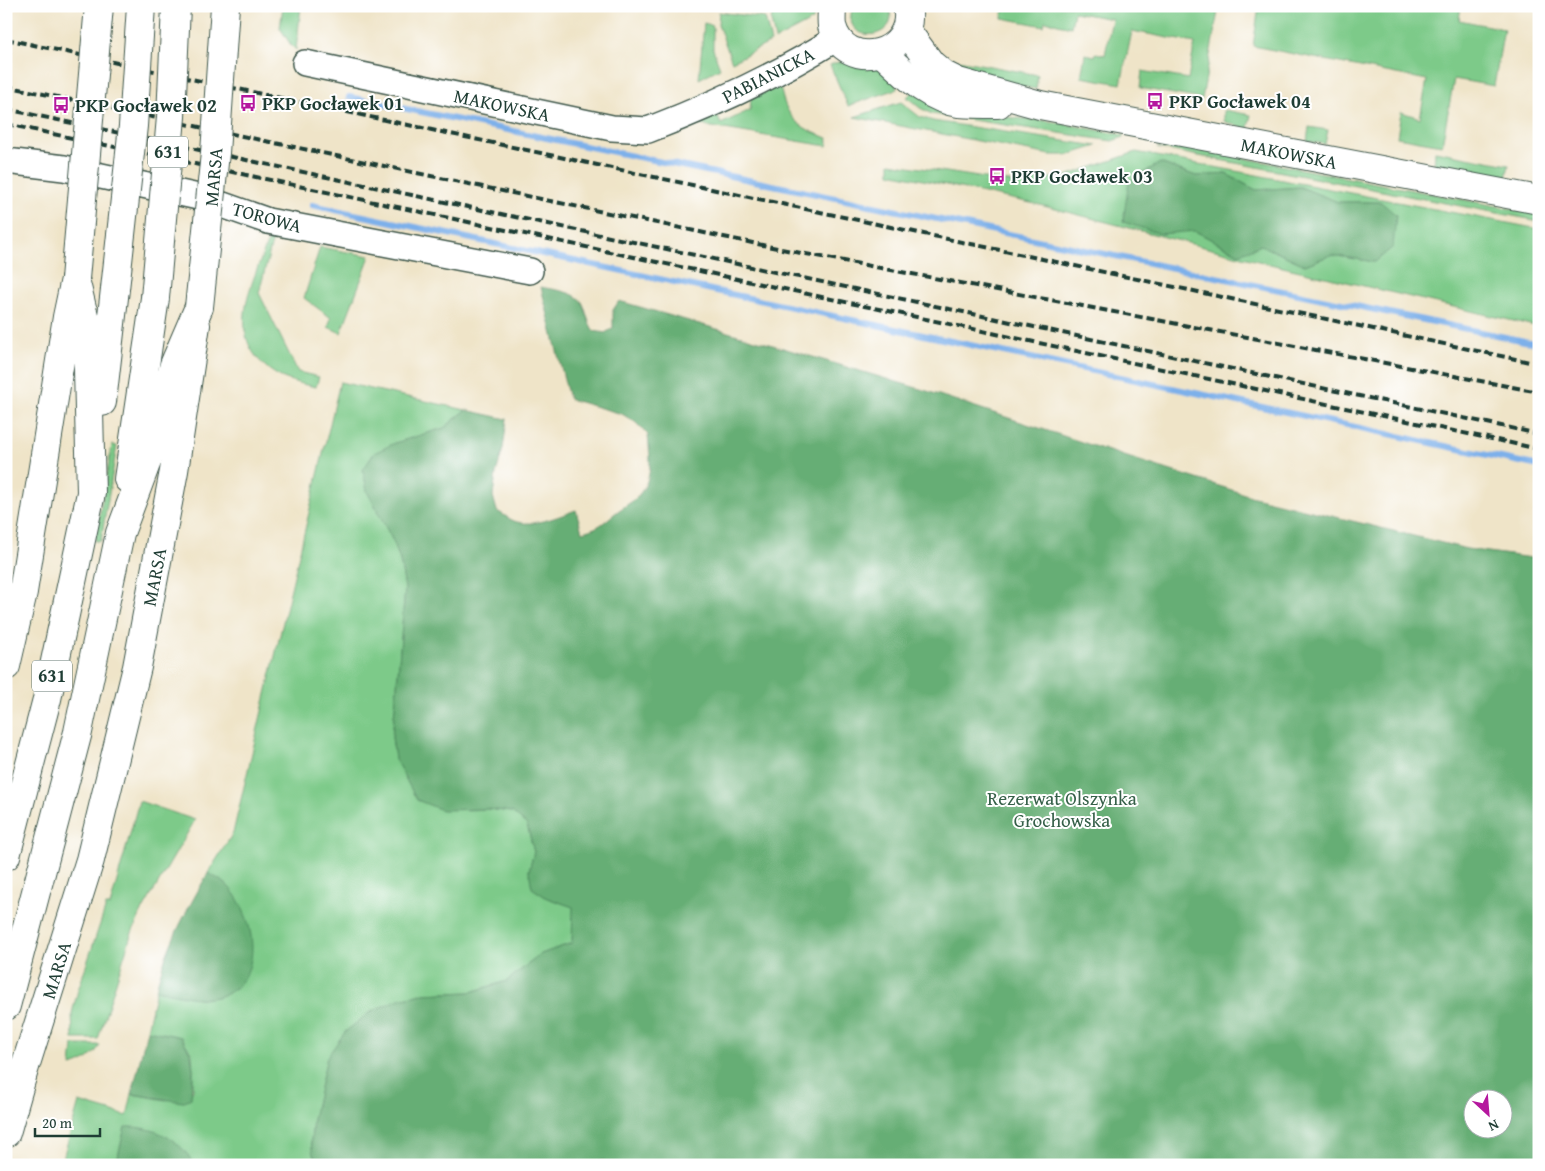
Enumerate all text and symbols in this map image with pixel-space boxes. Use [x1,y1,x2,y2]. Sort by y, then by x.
street label: PABIANICKA [717,40,819,110]
street label: MAKOWSKA [451,81,553,129]
place label: PKP Gocławek 04 [1169,87,1311,115]
place label: PKP Gocławek 01 [262,89,404,117]
place label: PKP Gocławek 02 [75,91,217,119]
bus stop icon: PKP Gocławek 04 [1145,91,1165,111]
bus stop icon: PKP Gocławek 01 [238,93,258,113]
bus stop icon: PKP Gocławek 02 [51,95,71,115]
street label: MAKOWSKA [1238,130,1340,176]
road number: 631 [148,136,188,168]
street label: MARSA [196,146,230,208]
place label: PKP Gocławek 03 [1011,162,1153,190]
bus stop icon: PKP Gocławek 03 [987,166,1007,186]
street label: TOROWA [229,194,305,240]
street label: MARSA [135,545,173,609]
road number: 631 [32,660,72,691]
park label: Rezerwat Olszynka Grochowska [987,784,1137,834]
street label: MARSA [34,937,78,1002]
north arrow [1462,1088,1512,1138]
scale bar [35,1106,100,1138]
text: 20 m [42,1112,73,1133]
text: N [1485,1115,1502,1137]

